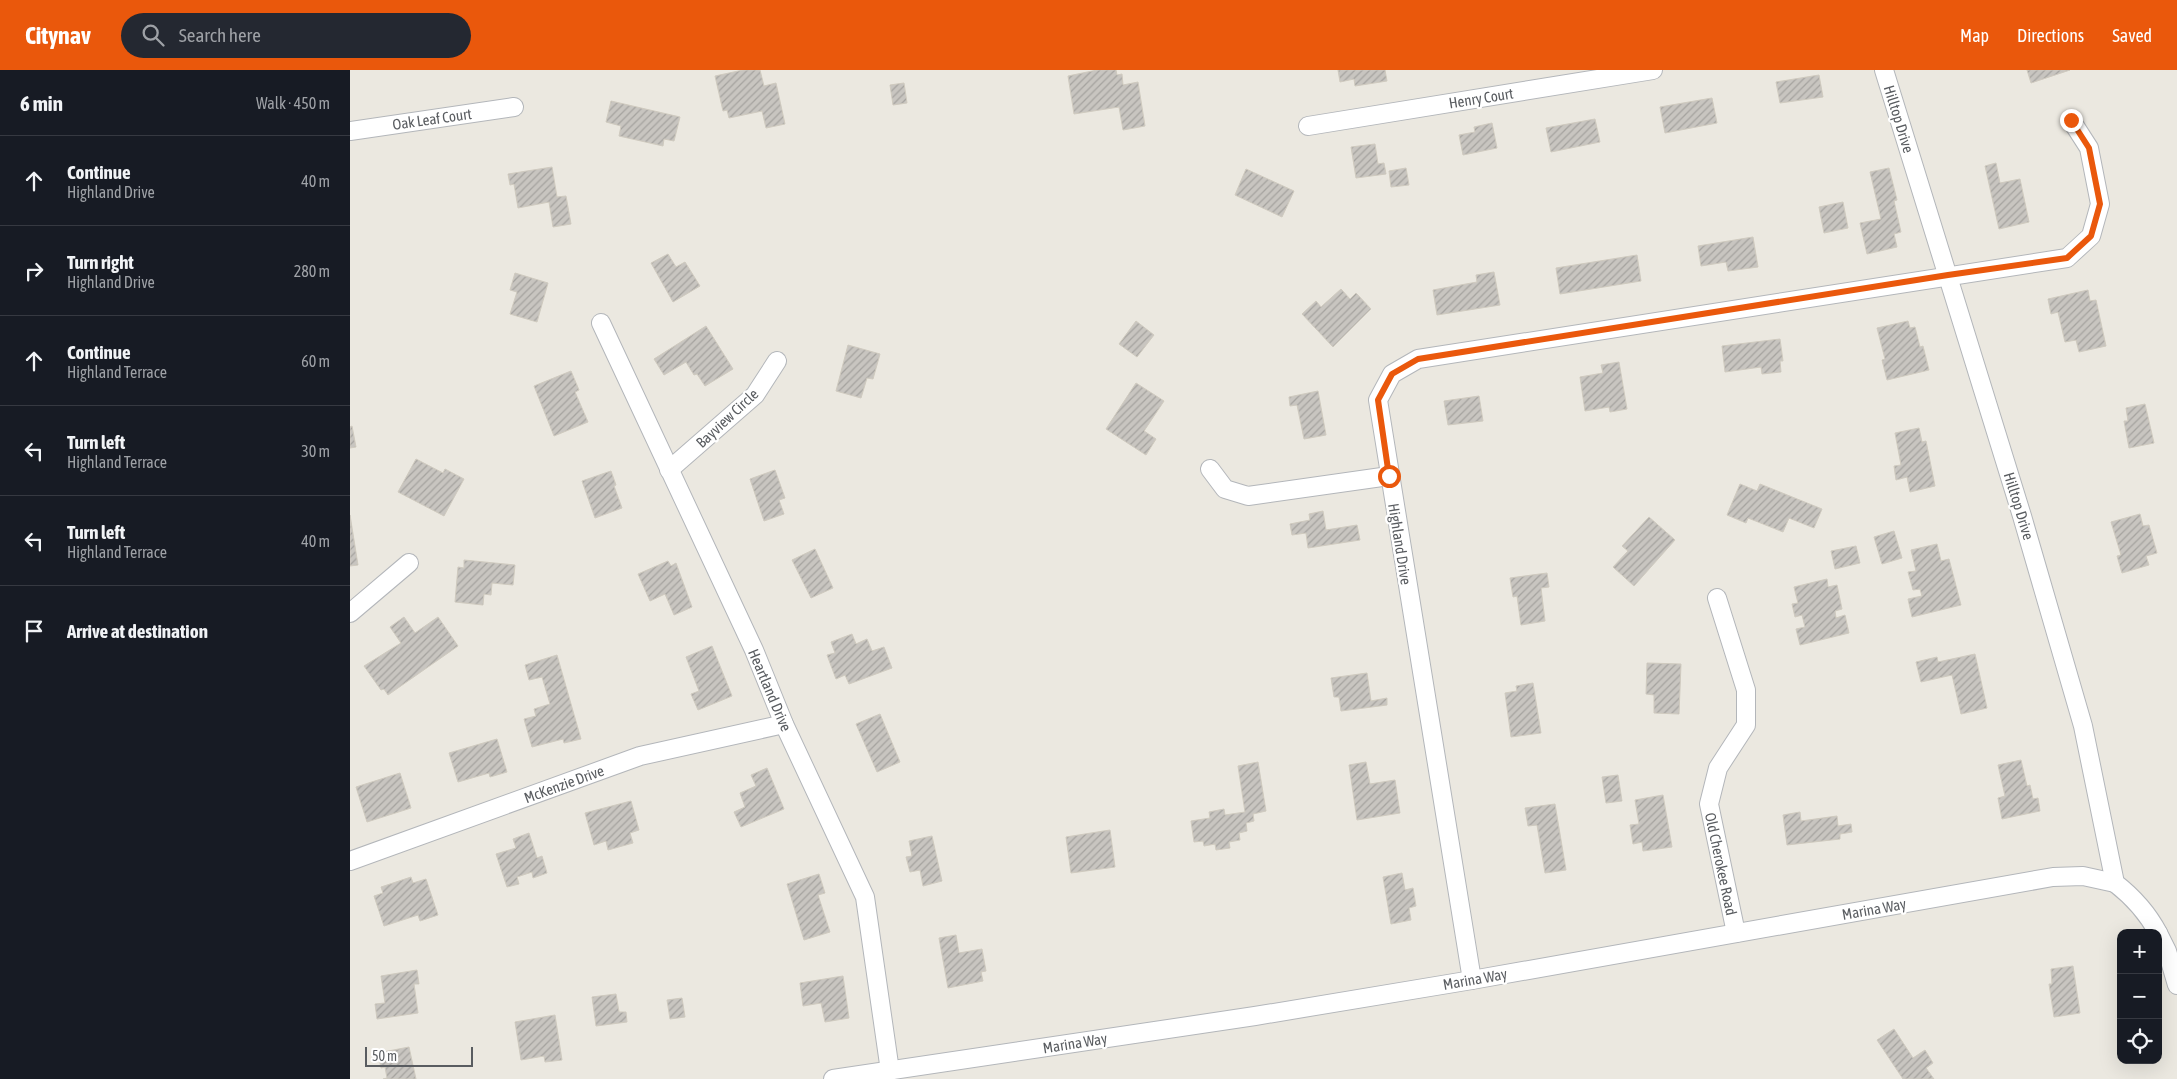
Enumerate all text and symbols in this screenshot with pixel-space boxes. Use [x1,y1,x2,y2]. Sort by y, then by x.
search box [121,13,471,58]
icon: search [139,21,167,49]
text: Citynav [25,22,91,49]
text: Search here [179,24,261,46]
text: Map [1960,25,1989,46]
text: Directions [2017,25,2084,46]
text: Saved [2112,25,2152,46]
street label: Hilltop Drive [1881,83,1917,155]
street label: Henry Court [1448,85,1514,111]
text: 6 min [20,91,63,115]
text: Walk · 450 m [256,94,330,112]
street label: Oak Leaf Court [391,105,473,133]
route end [2060,109,2083,132]
text: Continue [67,161,131,183]
icon: ahead [20,167,48,195]
text: 40 m [301,172,330,190]
text: Highland Drive [67,183,155,201]
text: Turn right [67,251,134,273]
icon: right [20,257,48,285]
text: 280 m [294,262,330,280]
text: Highland Drive [67,273,155,291]
text: Continue [67,341,131,363]
icon: ahead [20,347,48,375]
text: 60 m [301,352,330,370]
text: Highland Terrace [67,363,167,381]
street label: Bayview Circle [693,385,762,451]
text: Turn left [67,431,125,453]
icon: left [20,437,48,465]
text: 30 m [301,442,330,460]
text: Highland Terrace [67,453,167,471]
route start [1378,465,1401,488]
street label: Hilltop Drive [2001,470,2037,542]
street label: Highland Drive [1385,502,1415,586]
text: Turn left [67,521,125,543]
icon: left [20,527,48,555]
text: 40 m [301,532,330,550]
text: Highland Terrace [67,543,167,561]
icon: arrive [20,617,48,645]
text: Arrive at destination [67,620,208,642]
street label: Heartland Drive [745,646,795,734]
street label: McKenzie Drive [522,762,606,806]
street label: Old Cherokee Road [1702,811,1740,917]
street label: Marina Way [1841,895,1907,923]
map controls [2117,929,2162,1064]
button: + [2117,929,2162,974]
street label: Marina Way [1442,965,1508,993]
button: − [2117,974,2162,1019]
button: locate [2117,1019,2162,1064]
street label: Marina Way [1042,1030,1108,1056]
scale bar [365,1044,472,1067]
text: 50 m [372,1048,397,1064]

